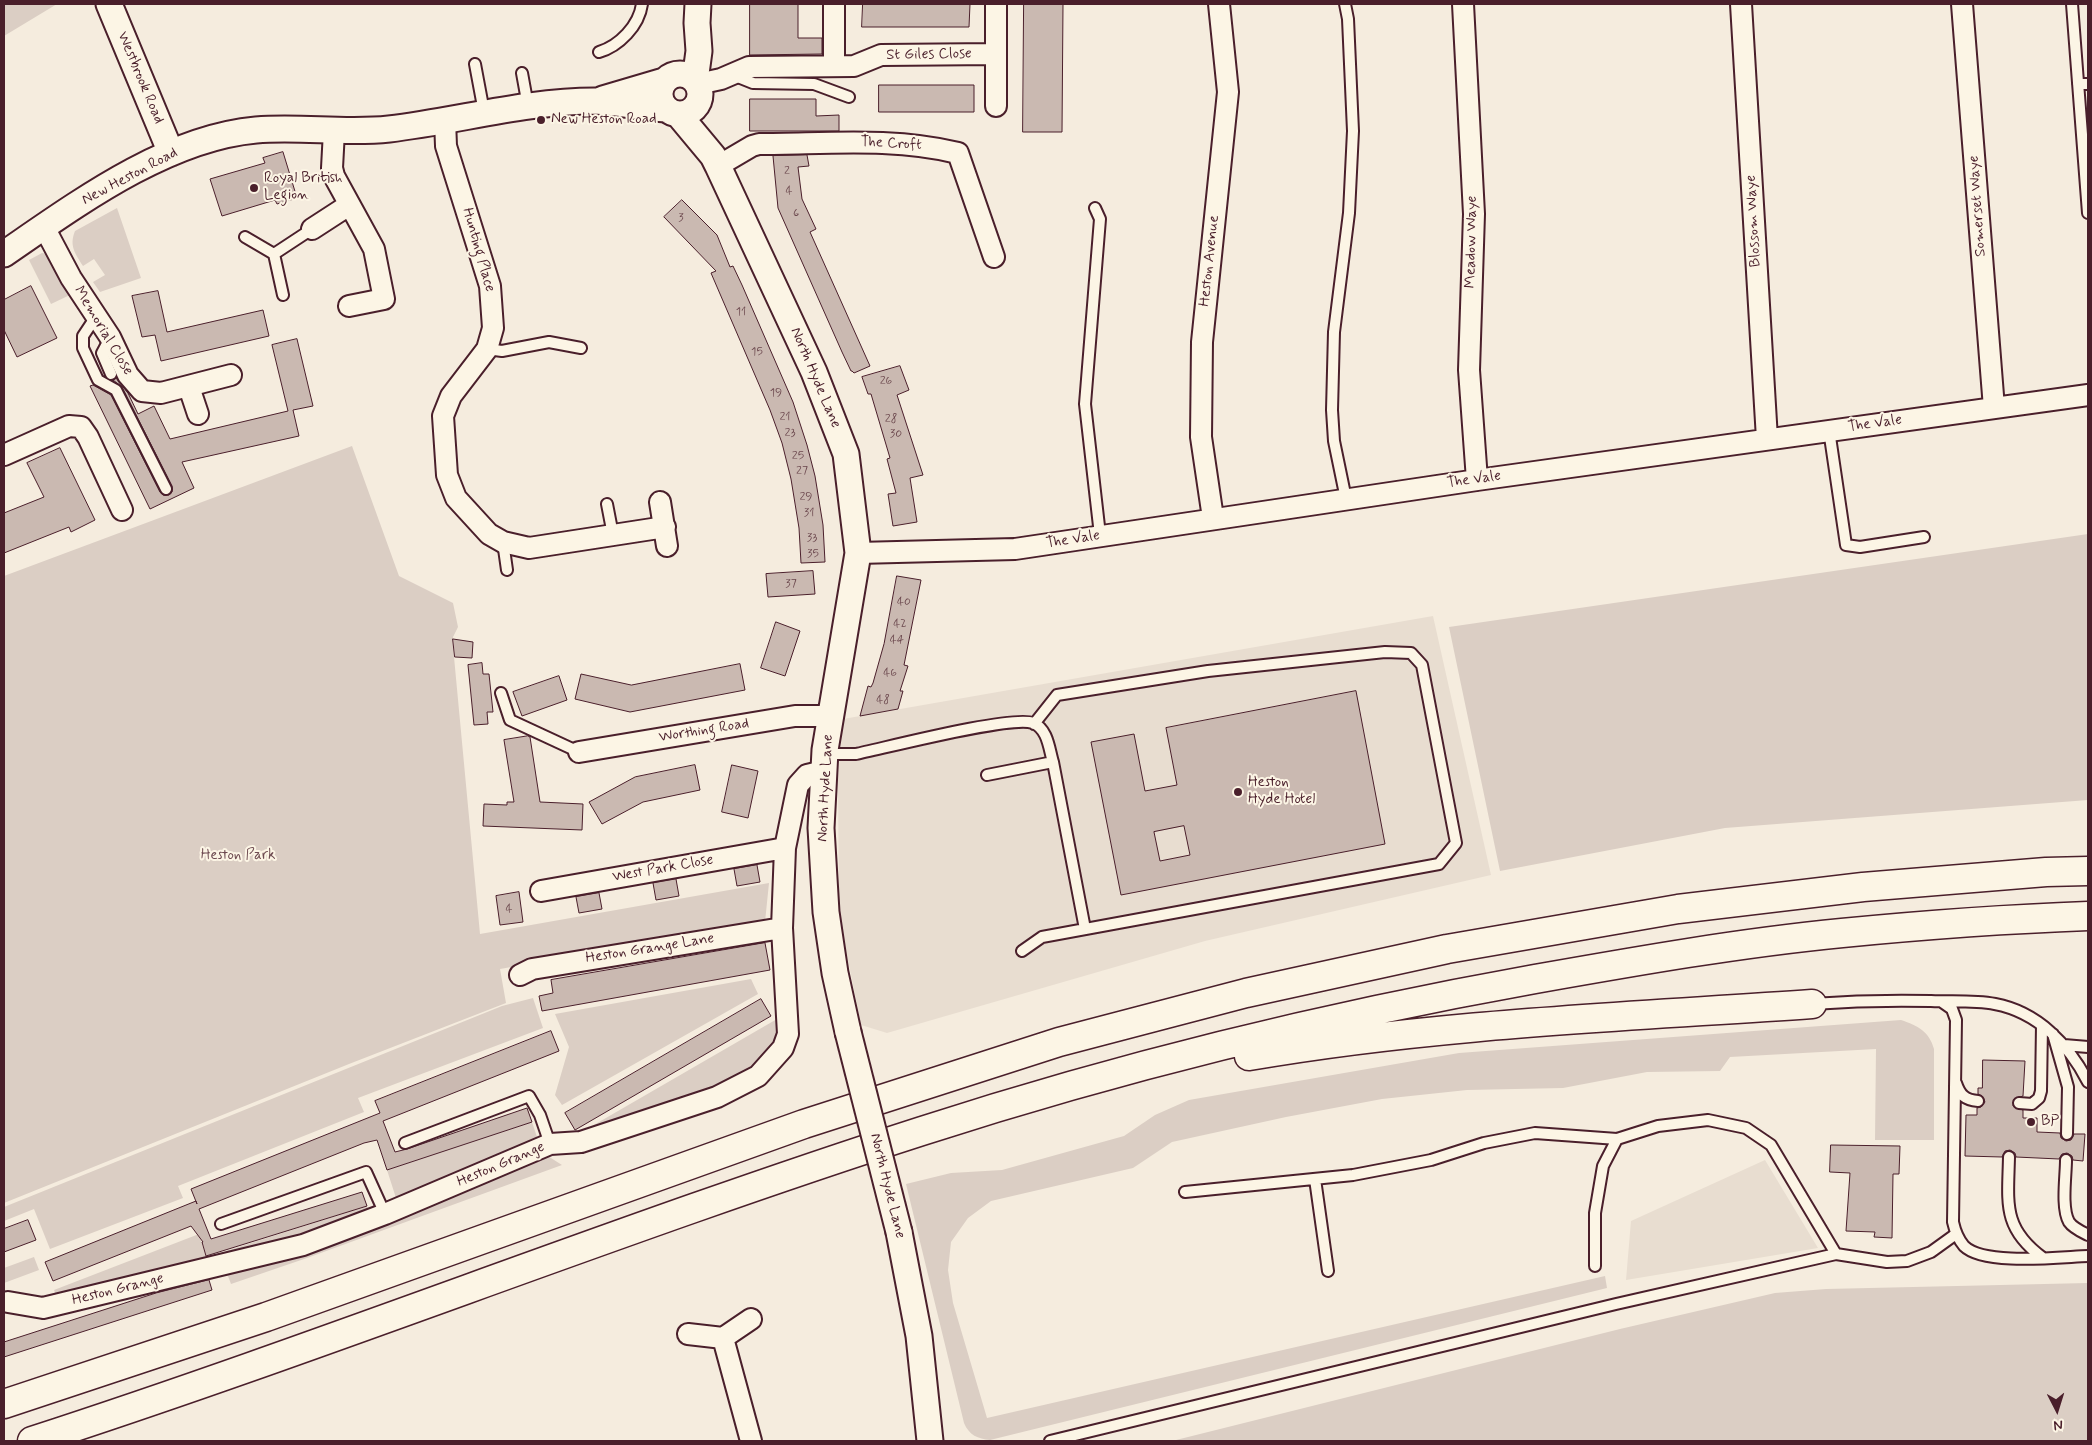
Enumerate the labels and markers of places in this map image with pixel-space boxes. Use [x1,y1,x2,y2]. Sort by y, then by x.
place label: New Heston Road [551,111,657,129]
marker: New Heston Road [535,114,547,126]
place label: Royal British Legion [264,170,343,205]
marker: Royal British Legion [248,182,260,194]
place label: Heston Hyde Hotel [1248,774,1315,809]
marker: Heston Hyde Hotel [1232,786,1244,798]
place label: BP [2041,1113,2059,1131]
marker: BP [2025,1116,2037,1128]

